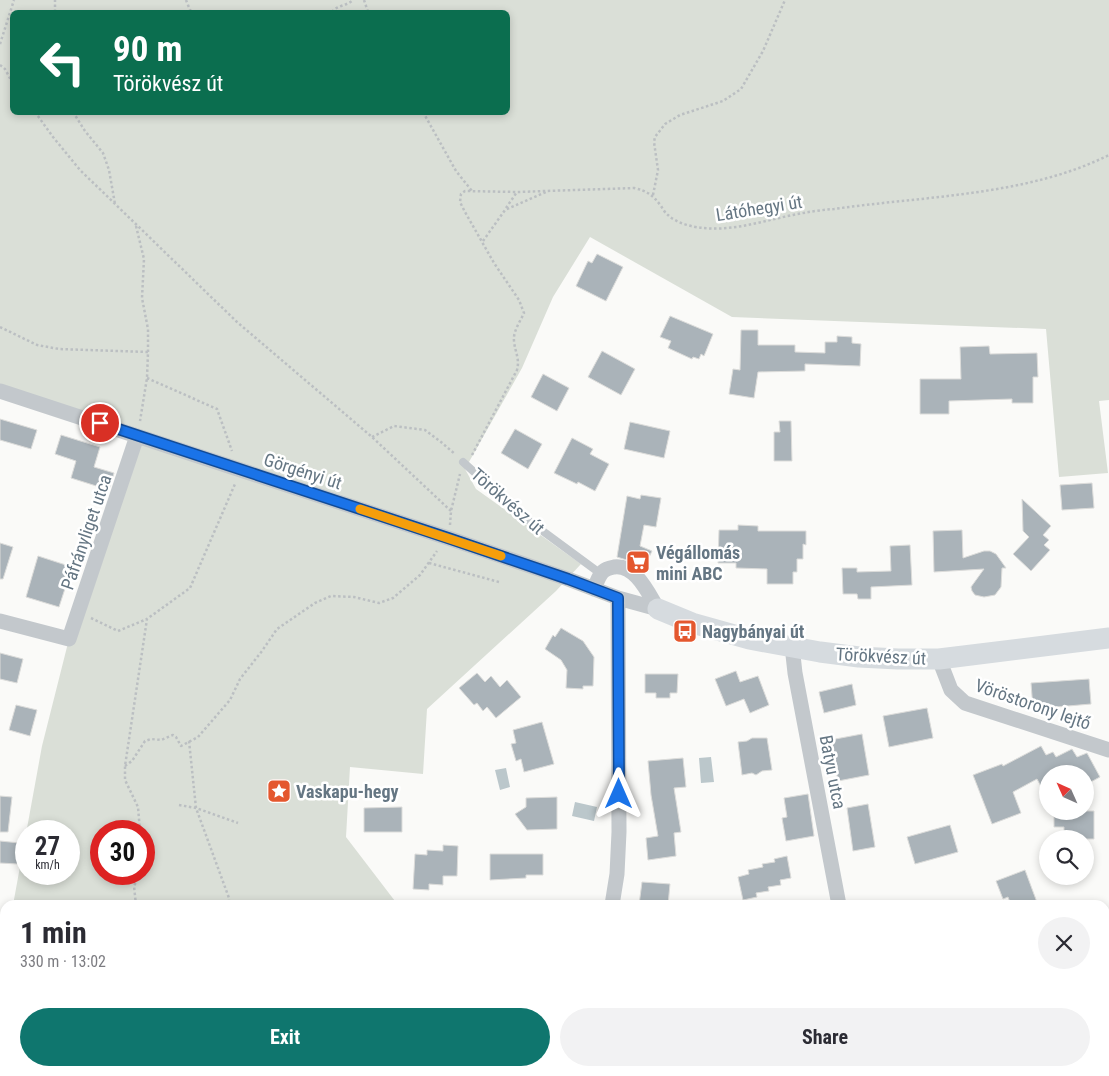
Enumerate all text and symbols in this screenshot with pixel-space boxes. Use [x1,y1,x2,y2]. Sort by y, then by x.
text: 90 m [113,29,182,70]
icon: left [30,30,95,95]
text: Törökvész út [113,71,223,96]
street label: Látóhegyi út [714,191,804,225]
pin [79,402,121,444]
icon: arrive [86,409,114,437]
street label: Görgényi út [261,449,345,493]
street label: Törökvész út [467,463,549,539]
street label: Páfrányliget utca [57,472,115,592]
place label: Végállomás mini ABC [656,542,740,584]
supermarket icon: Végállomás mini ABC [625,549,651,575]
bus stop icon: Nagybányai út [672,618,698,644]
place label: Nagybányai út [702,621,805,642]
street label: Törökvész út [835,643,927,669]
street label: Vöröstorony lejtő [972,674,1094,734]
street label: Batyu utca [816,733,850,811]
north arrow [1039,765,1094,820]
map controls [1039,765,1094,885]
position arrow [592,767,644,819]
place icon: Vaskapu-hegy [266,778,292,804]
place label: Vaskapu-hegy [296,781,399,802]
speed limit sign: 30 [90,820,155,885]
button: search [1039,830,1094,885]
text: 27 [35,832,60,861]
text: km/h [35,858,60,872]
text: 1 min [20,915,87,950]
button: close [1038,917,1090,969]
text: 330 m · 13:02 [20,952,106,971]
button: Exit [20,1008,550,1066]
button: Share [560,1008,1090,1066]

